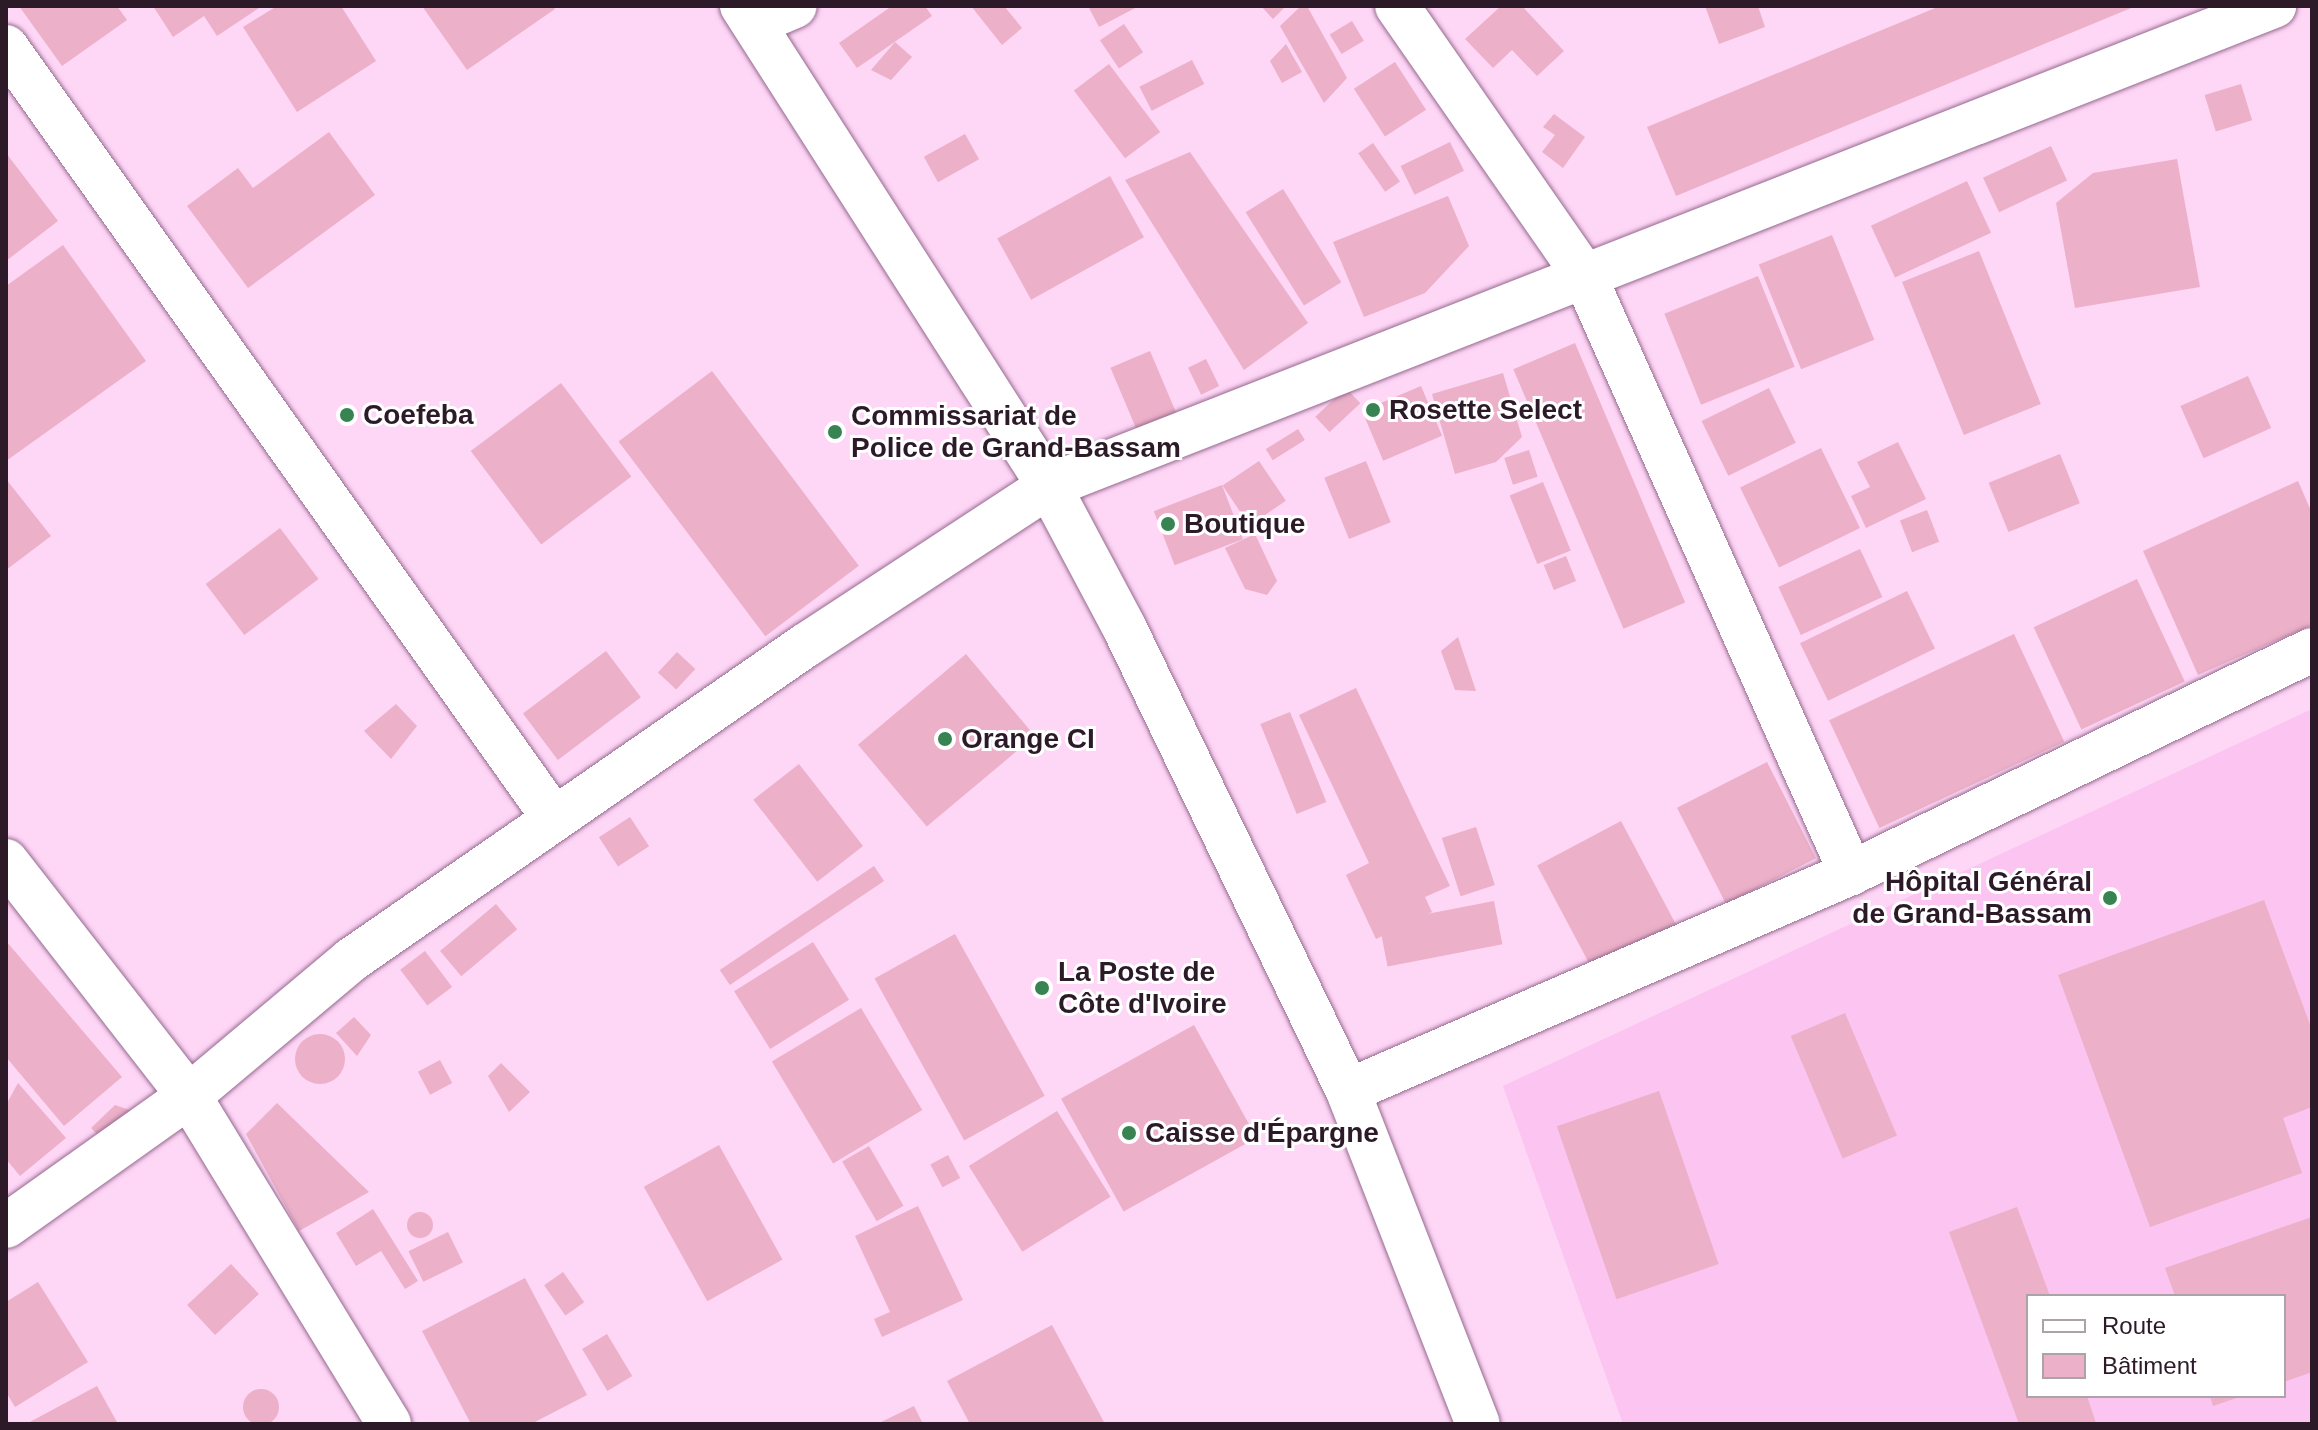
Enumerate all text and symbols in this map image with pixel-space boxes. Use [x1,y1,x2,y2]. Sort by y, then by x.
place label: Rosette Select [1389,393,1582,427]
place label: Coefeba [363,398,473,432]
place label: Commissariat de Police de Grand-Bassam [851,399,1181,465]
marker: Rosette Select [1364,401,1382,419]
marker: Coefeba [338,406,356,424]
marker: Commissariat de Police de Grand-Bassam [826,423,844,441]
place label: Boutique [1184,507,1305,541]
marker: Boutique [1159,515,1177,533]
place label: Orange CI [961,722,1095,756]
marker: Orange CI [936,730,954,748]
place label: Hôpital Général de Grand-Bassam [1852,865,2092,931]
marker: Hôpital Général de Grand-Bassam [2099,887,2121,909]
place label: La Poste de Côte d'Ivoire [1058,955,1226,1021]
marker: La Poste de Côte d'Ivoire [1033,979,1051,997]
place label: Caisse d'Épargne [1145,1116,1379,1150]
marker: Caisse d'Épargne [1120,1124,1138,1142]
legend [2026,1294,2286,1398]
text: Route [2102,1312,2166,1339]
text: Bâtiment [2102,1352,2197,1379]

